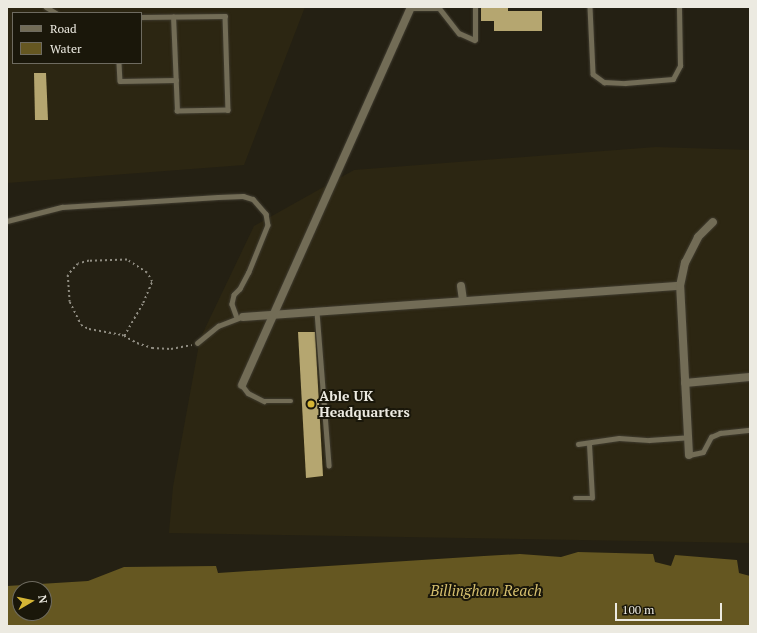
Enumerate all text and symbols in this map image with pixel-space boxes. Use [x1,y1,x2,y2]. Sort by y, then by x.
legend [12,12,142,64]
text: Road [50,21,77,36]
text: Water [50,41,82,56]
place label: Able UK Headquarters [319,388,410,420]
marker: Able UK Headquarters [306,399,316,409]
north arrow [12,581,52,621]
water label: Billingham Reach [430,582,542,600]
text: N [35,594,50,604]
scale bar [617,595,724,621]
text: 100 m [622,602,654,617]

